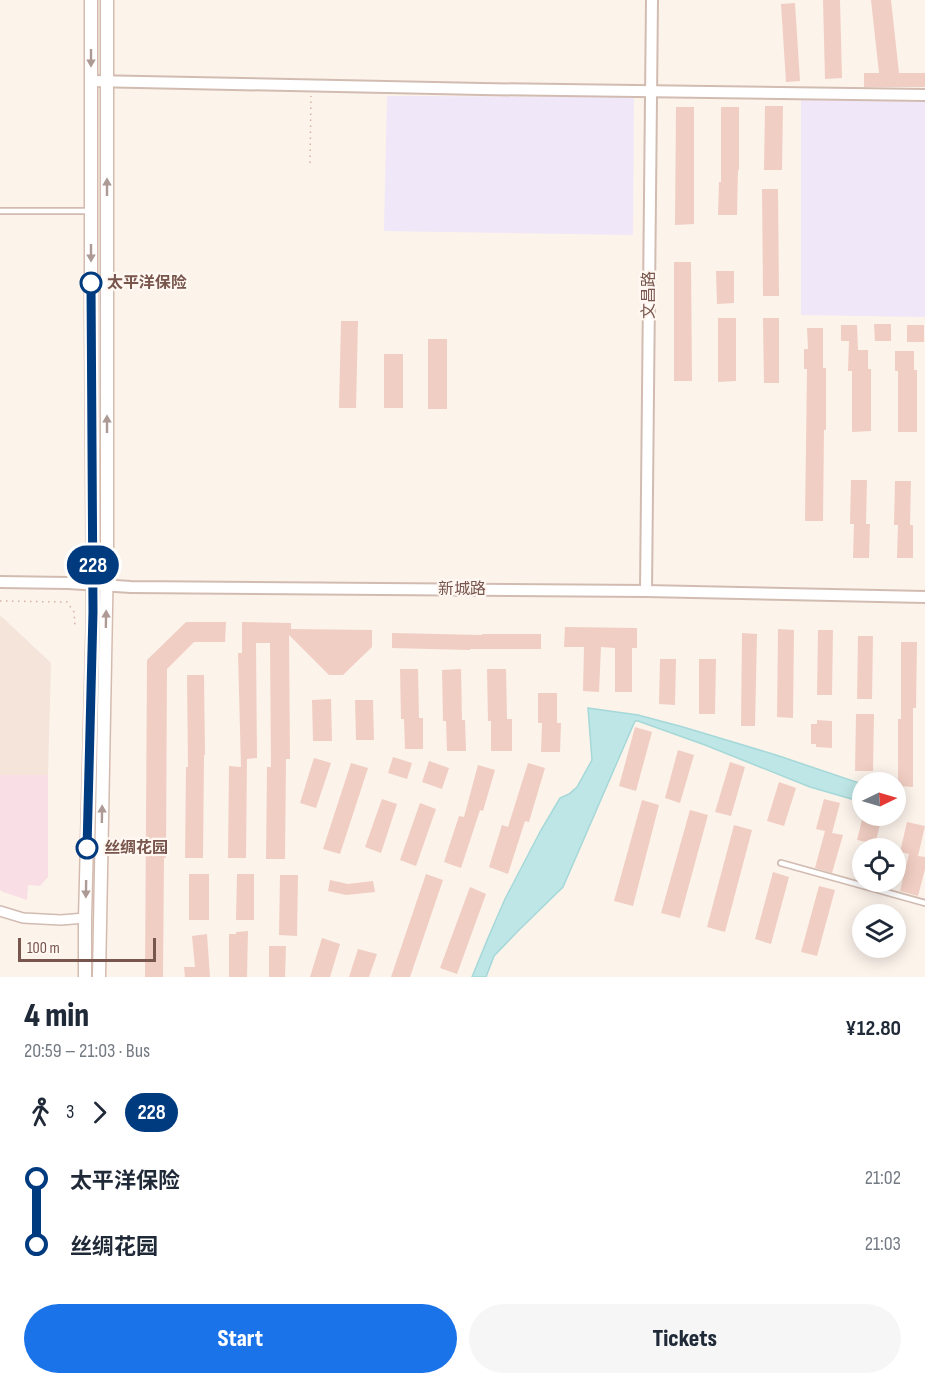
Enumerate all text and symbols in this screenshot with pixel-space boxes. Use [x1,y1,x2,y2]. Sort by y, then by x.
one-way arrow [86,49,96,68]
one-way arrow [102,177,112,196]
one-way arrow [86,244,96,263]
street label: 文昌路 [640,271,659,319]
marker: 太平洋保险 [80,272,102,294]
place label: 太平洋保险 [107,274,187,293]
one-way arrow [102,414,112,433]
line badge: 228 [58,546,128,584]
text: 228 [79,553,107,578]
street label: 新城路 [438,580,486,599]
one-way arrow [102,609,111,628]
north arrow [852,772,906,826]
map controls [852,772,906,958]
one-way arrow [97,804,106,823]
marker: 丝绸花园 [76,837,98,859]
button: locate [852,838,906,892]
place label: 丝绸花园 [104,839,168,858]
one-way arrow [81,880,91,899]
button: layers [852,904,906,958]
scale bar [18,935,156,962]
text: 100 m [27,939,60,958]
text: 4 min [24,996,89,1036]
text: ¥12.80 [845,1015,901,1042]
text: 20:59 – 21:03 · Bus [24,1039,150,1063]
icon: walk [24,1096,57,1129]
icon: forward [83,1096,116,1129]
text: 3 [66,1100,74,1124]
text: 228 [137,1100,166,1125]
text: 21:02 [865,1166,901,1190]
text: 太平洋保险 [70,1168,180,1195]
text: 21:03 [865,1232,901,1256]
text: 丝绸花园 [70,1234,158,1261]
button: Start [24,1304,457,1373]
button: Tickets [469,1304,901,1373]

